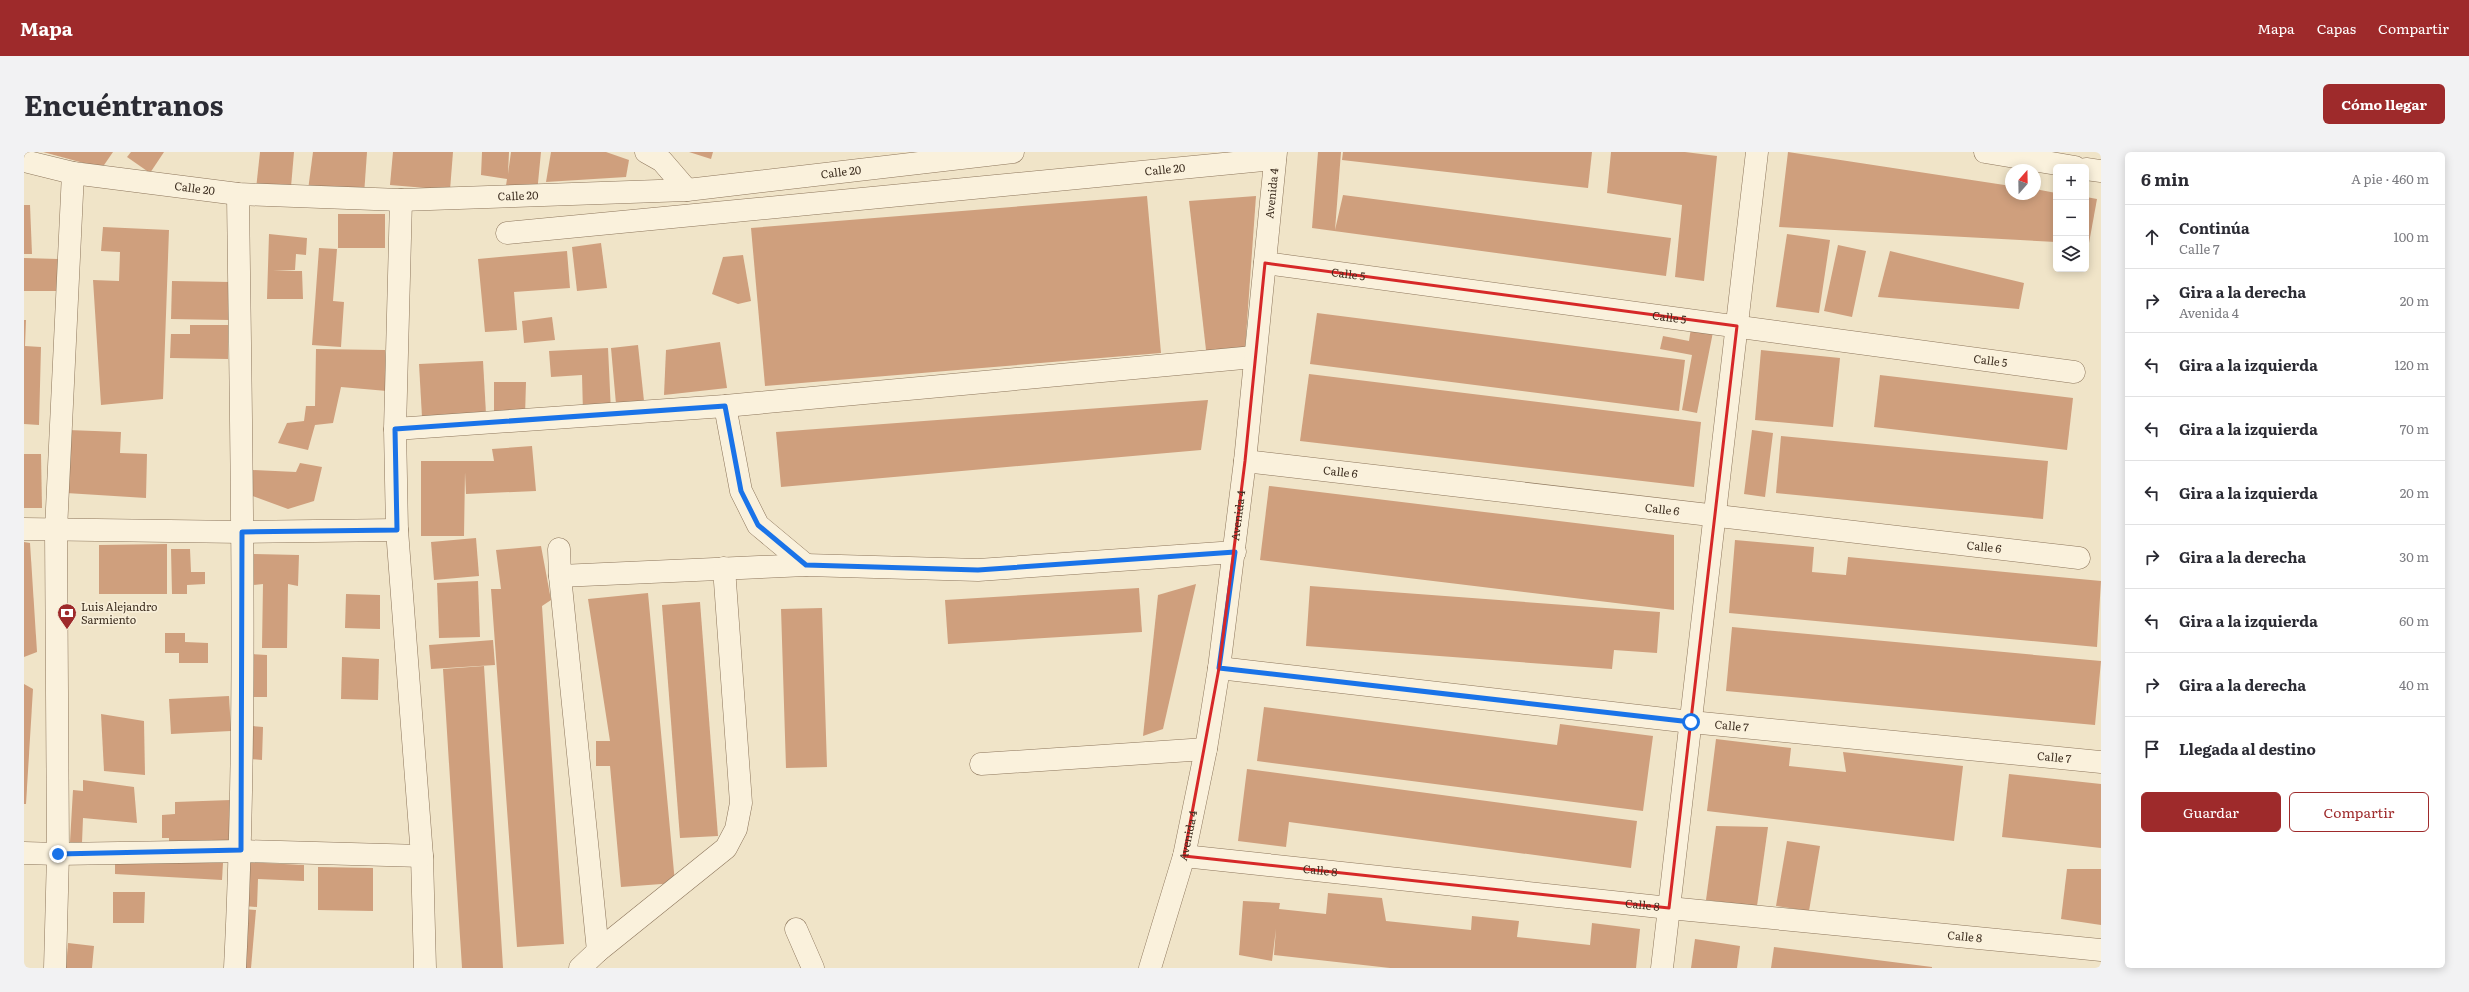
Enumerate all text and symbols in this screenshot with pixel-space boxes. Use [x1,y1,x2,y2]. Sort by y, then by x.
text: Mapa [20,14,73,42]
text: Mapa [2257,18,2295,38]
text: Capas [2317,18,2356,38]
text: Compartir [2378,18,2449,38]
text: Encuéntranos [24,83,223,125]
button: Cómo llegar [2323,84,2445,124]
street label: Calle 20 [1144,159,1186,179]
street label: Calle 20 [820,161,862,181]
north arrow [2005,164,2041,200]
map controls [2053,164,2089,272]
button: + [2053,164,2089,200]
text: 6 min [2141,166,2189,191]
street label: Avenida 4 [1260,167,1281,219]
text: A pie · 460 m [2351,169,2429,188]
street label: Calle 20 [174,177,216,198]
street label: Calle 20 [497,186,539,204]
button: − [2053,200,2089,236]
text: Continúa [2179,216,2250,239]
icon: ahead [2141,226,2163,248]
text: 100 m [2393,227,2429,246]
button: layers [2053,236,2089,272]
text: Calle 7 [2179,239,2219,258]
street label: Calle 5 [1330,263,1367,283]
text: Gira a la derecha [2179,280,2306,303]
icon: right [2141,290,2163,312]
text: 20 m [2400,291,2429,310]
text: Avenida 4 [2179,303,2239,322]
street label: Calle 5 [1651,306,1688,327]
street label: Calle 5 [1973,350,2009,370]
text: Gira a la izquierda [2179,353,2318,376]
icon: left [2141,354,2163,376]
text: 120 m [2394,355,2429,374]
text: Gira a la izquierda [2179,417,2318,440]
icon: left [2141,418,2163,440]
text: 70 m [2400,419,2429,438]
street label: Calle 6 [1322,461,1359,481]
text: Gira a la izquierda [2179,481,2318,504]
icon: left [2141,482,2163,504]
text: 20 m [2400,483,2429,502]
street label: Avenida 4 [1226,489,1248,542]
street label: Calle 6 [1644,499,1681,518]
street label: Calle 6 [1966,536,2002,556]
text: Gira a la derecha [2179,545,2306,568]
icon: right [2141,546,2163,568]
text: 30 m [2399,547,2429,566]
place label: Luis Alejandro Sarmiento [81,598,157,627]
bank icon: Luis Alejandro Sarmiento [56,602,78,630]
text: Gira a la izquierda [2179,609,2318,632]
icon: left [2141,610,2163,632]
text: 60 m [2399,611,2429,630]
text: Gira a la derecha [2179,673,2306,696]
icon: right [2141,674,2163,696]
text: 40 m [2399,675,2429,694]
route start [1682,713,1700,731]
street label: Calle 7 [1714,715,1750,735]
text: Llegada al destino [2179,737,2316,760]
icon: arrive [2141,738,2163,760]
street label: Calle 7 [2036,747,2073,766]
button: Guardar [2141,792,2281,832]
button: Compartir [2289,792,2429,832]
street label: Avenida 4 [1174,809,1200,862]
route end [49,845,67,863]
street label: Calle 8 [1302,860,1338,879]
street label: Calle 8 [1624,894,1661,914]
street label: Calle 8 [1947,926,1983,945]

